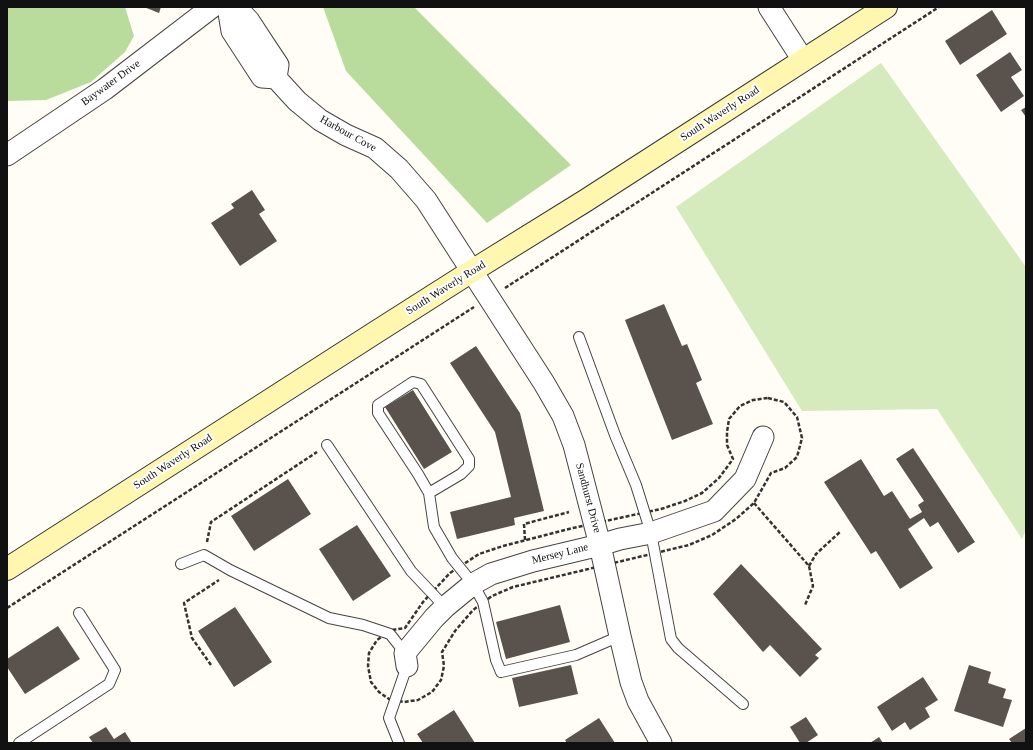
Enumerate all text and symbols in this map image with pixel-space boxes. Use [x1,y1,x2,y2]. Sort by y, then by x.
street label: Baywater Drive [79,57,143,109]
street label: South Waverly Road [678,84,762,144]
street label: Harbour Cove [317,113,379,155]
street label: South Waverly Road [404,258,488,318]
street label: South Waverly Road [131,432,215,492]
street label: Sandhurst Drive [572,462,604,534]
street label: Mersey Lane [530,541,590,567]

